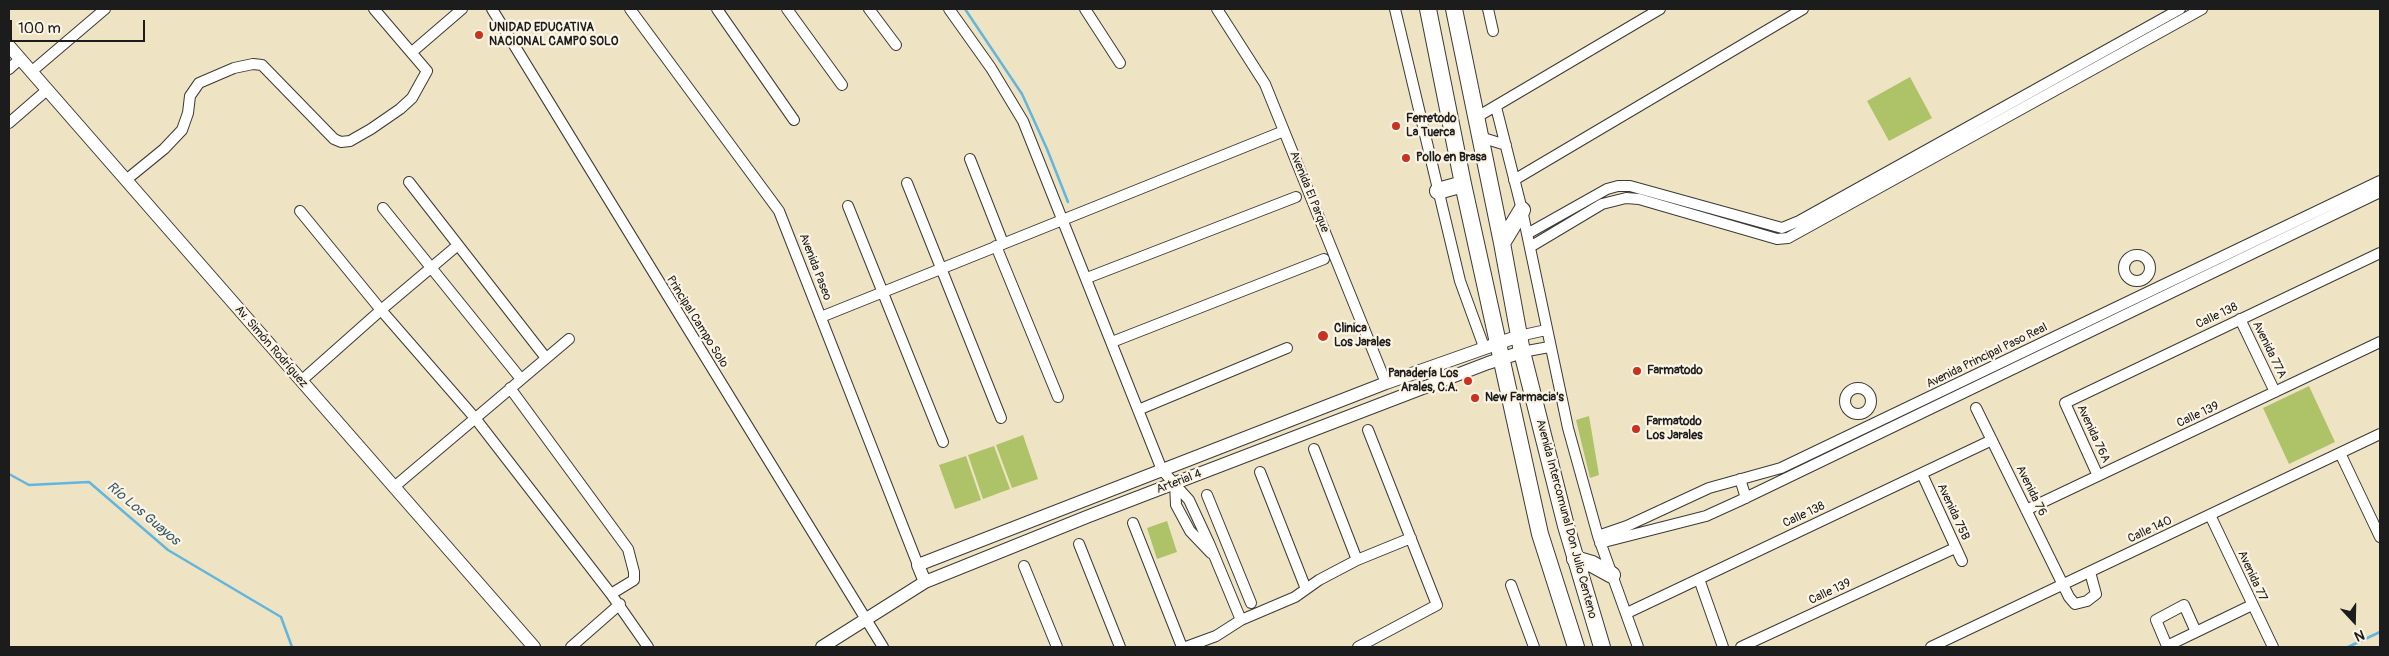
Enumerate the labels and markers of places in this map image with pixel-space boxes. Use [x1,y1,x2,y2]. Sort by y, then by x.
place label: UNIDAD EDUCATIVA NACIONAL CAMPO SOLO [489,21,618,49]
marker: UNIDAD EDUCATIVA NACIONAL CAMPO SOLO [473,29,485,41]
place label: Ferretodo La Tuerca [1406,112,1456,140]
marker: Ferretodo La Tuerca [1390,120,1402,132]
place label: Pollo en Brasa [1416,151,1486,165]
marker: Pollo en Brasa [1400,152,1412,164]
place label: Clinica Los Jarales [1334,322,1391,350]
marker: Clinica Los Jarales [1316,329,1330,343]
place label: Farmatodo [1647,364,1703,378]
marker: Farmatodo [1631,365,1643,377]
place label: Panadería Los Arales, C.A. [1388,367,1458,395]
marker: Panadería Los Arales, C.A. [1462,375,1474,387]
place label: New Farmacia's [1485,391,1564,405]
marker: New Farmacia's [1469,392,1481,404]
place label: Farmatodo Los Jarales [1646,415,1703,443]
marker: Farmatodo Los Jarales [1630,423,1642,435]

